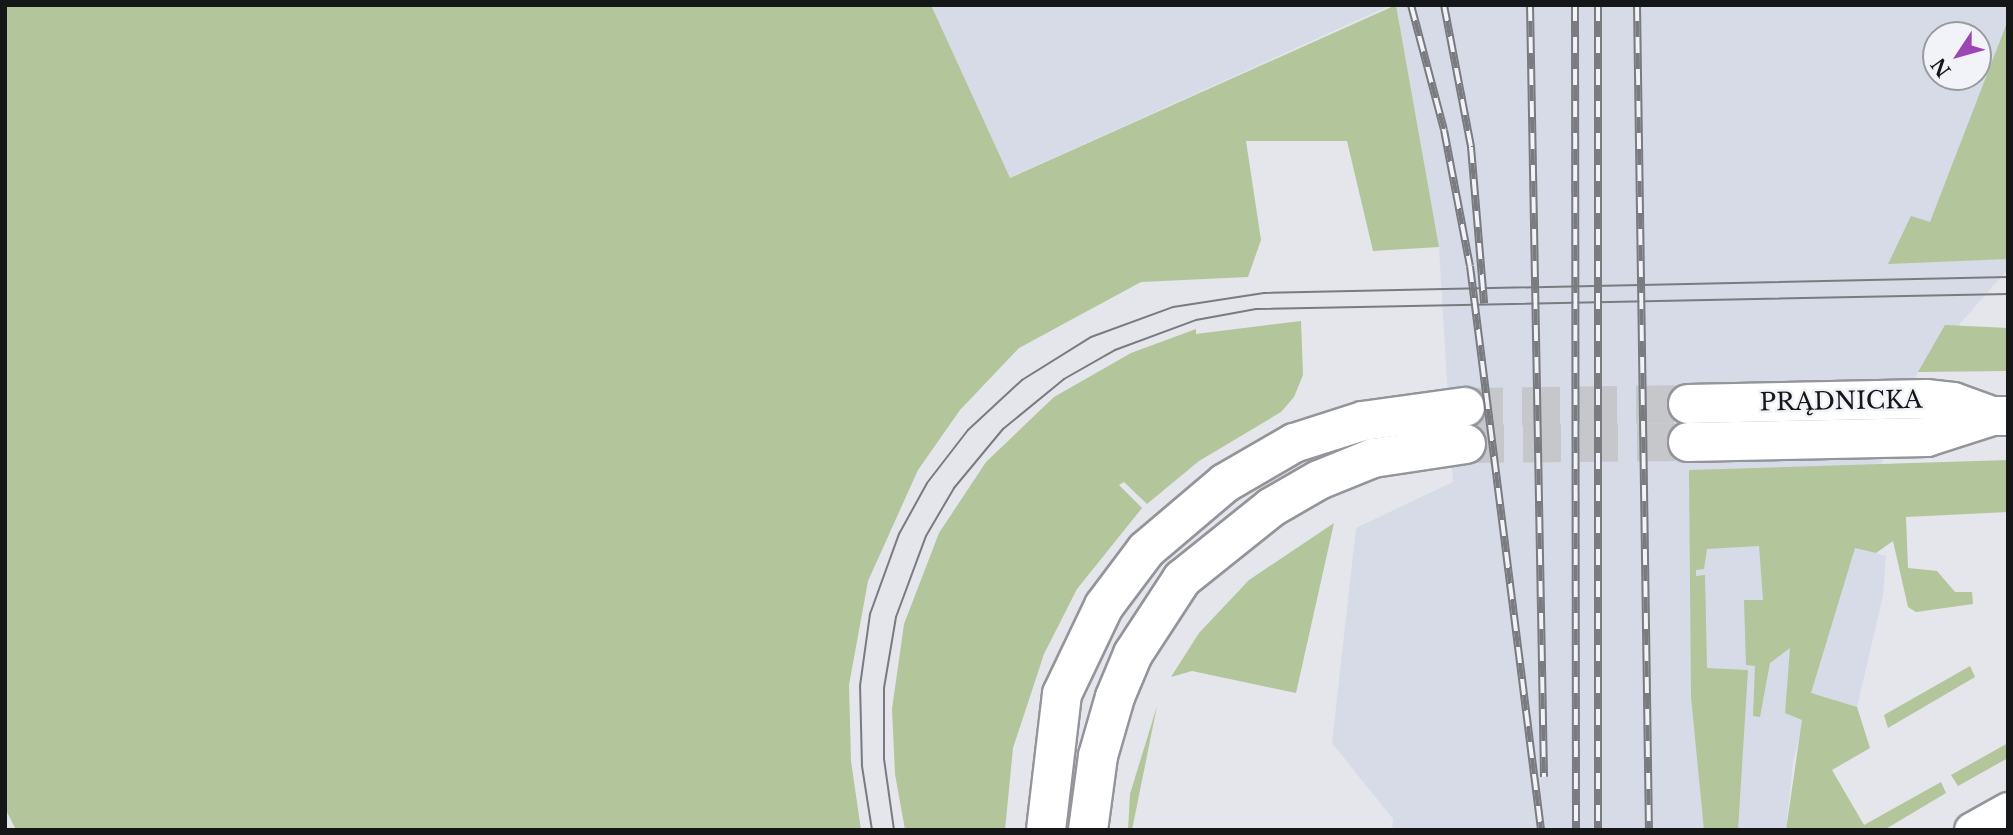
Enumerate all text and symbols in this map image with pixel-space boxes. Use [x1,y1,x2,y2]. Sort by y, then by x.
north arrow [1922,21,1992,91]
text: N [1927,53,1956,81]
street label: PRĄDNICKA [1759,385,1923,417]

